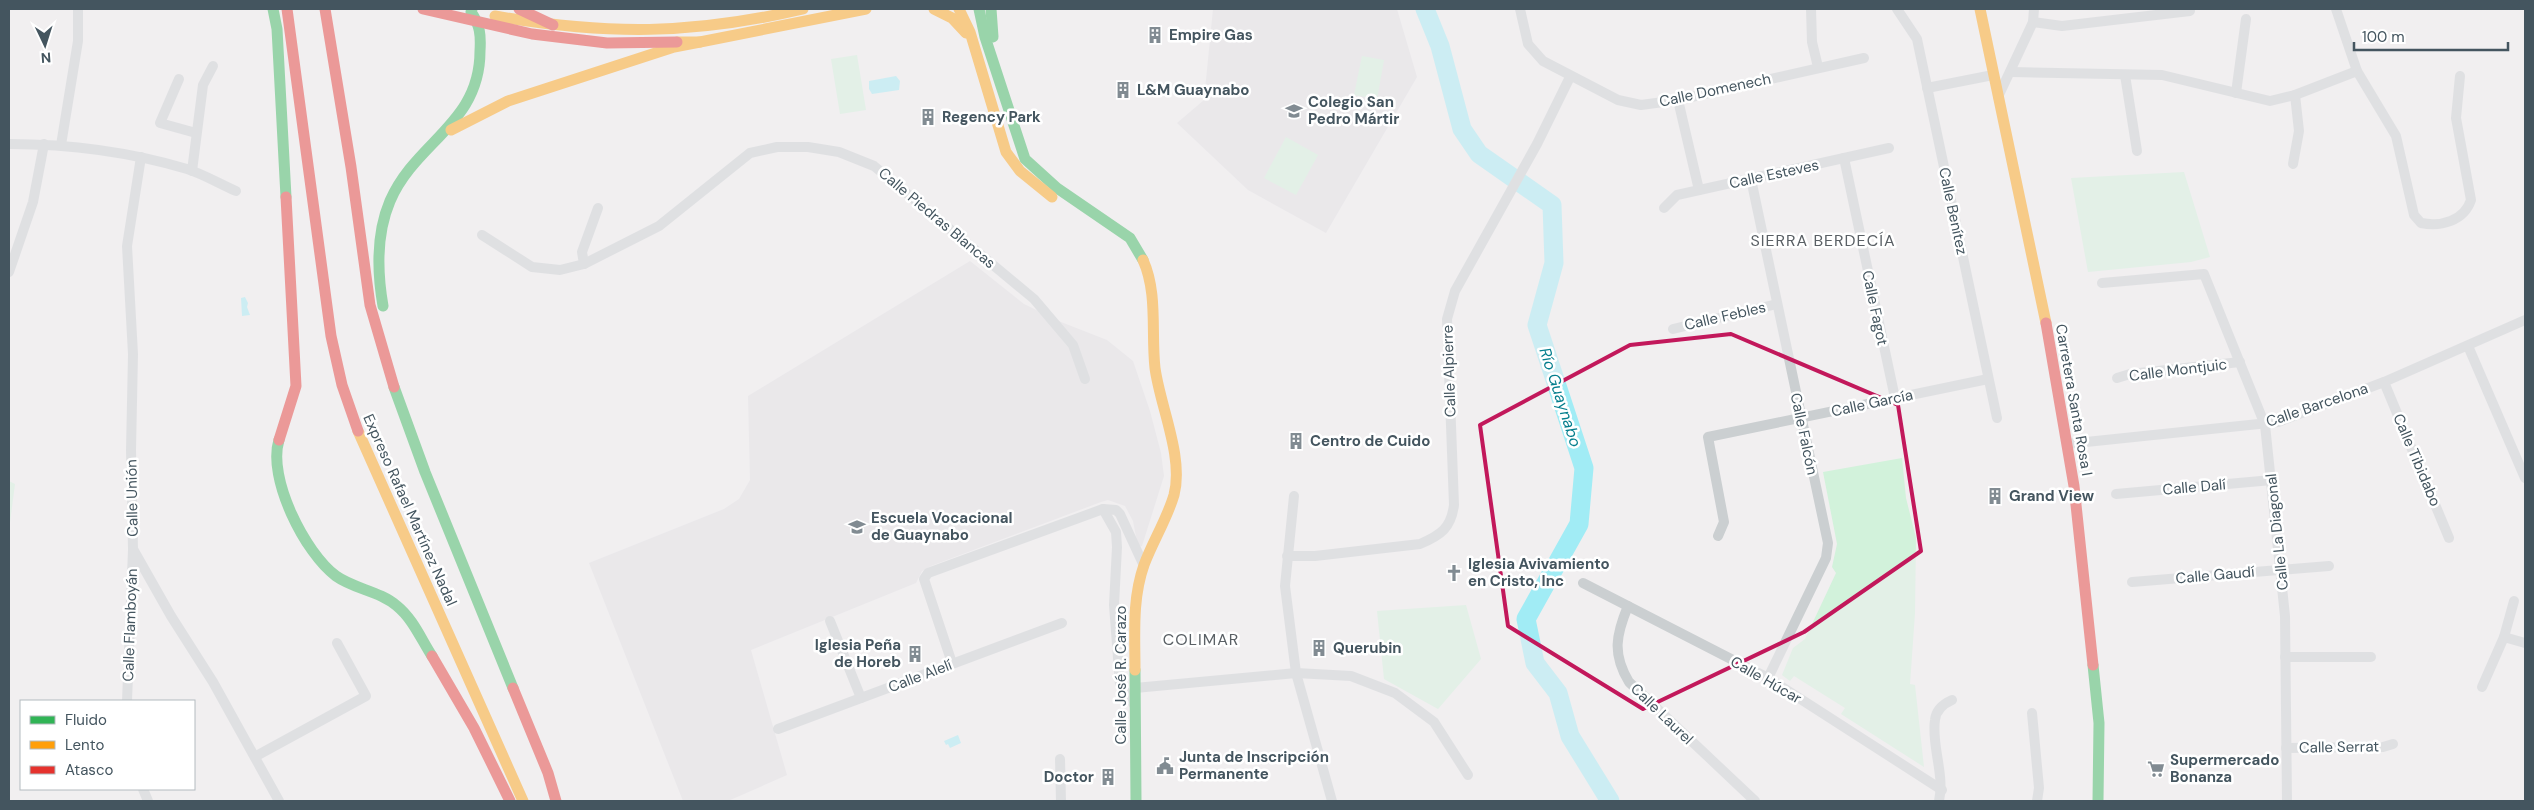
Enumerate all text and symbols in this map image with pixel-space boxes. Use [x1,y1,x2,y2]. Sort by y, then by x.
north arrow [20,20,70,70]
scale bar [2354,20,2508,52]
building icon: Empire Gas [1145,25,1165,45]
place label: Empire Gas [1169,25,1253,45]
text: 100 m [2362,27,2405,47]
text: N [40,49,52,67]
street label: Calle Domenech [1657,68,1773,112]
building icon: L&M Guaynabo [1113,80,1133,100]
place label: L&M Guaynabo [1137,80,1249,100]
place label: Colegio San Pedro Mártir [1308,92,1399,129]
school or university icon: Colegio San Pedro Mártir [1284,101,1304,121]
building icon: Regency Park [918,107,938,127]
place label: Regency Park [942,107,1041,127]
street label: Calle Esteves [1727,155,1821,193]
street label: Calle Piedras Blancas [874,163,1000,273]
street label: Calle Benítez [1934,166,1972,257]
district label: SIERRA BERDECÍA [1750,230,1896,251]
street label: Calle Fagot [1857,269,1893,348]
street label: Calle Febles [1682,297,1768,335]
street label: Carretera Santa Rosa I [2051,322,2097,478]
street label: Calle Alpierre [1437,325,1461,417]
water label: Río Guaynabo [1535,345,1586,450]
street label: Calle Montjuic [2128,354,2228,386]
street label: Calle Barcelona [2263,378,2371,432]
street label: Calle García [1829,385,1915,421]
street label: Calle Falcón [1786,391,1822,477]
street label: Expreso Rafael Martínez Nadal [359,411,461,609]
street label: Calle Tibidabo [2388,411,2446,510]
building icon: Centro de Cuido [1286,431,1306,451]
place label: Centro de Cuido [1310,431,1430,451]
street label: Calle Unión [121,459,143,537]
street label: Calle La Diagonal [2261,473,2293,591]
street label: Calle Dalí [2162,474,2227,500]
building icon: Grand View [1985,486,2005,506]
place label: Grand View [2009,486,2095,506]
place label: Escuela Vocacional de Guaynabo [871,508,1013,545]
school or university icon: Escuela Vocacional de Guaynabo [847,517,867,537]
place label: Iglesia Avivamiento en Cristo, Inc [1468,554,1610,591]
street label: Calle Gaudí [2175,562,2256,588]
church icon: Iglesia Avivamiento en Cristo, Inc [1444,563,1464,583]
street label: Calle Flamboyán [118,568,142,682]
street label: Calle José R. Carazo [1111,605,1131,744]
district label: COLIMAR [1163,629,1239,650]
place label: Iglesia Peña de Horeb [815,635,901,672]
building icon: Querubin [1309,638,1329,658]
place label: Querubin [1333,638,1402,658]
building icon: Iglesia Peña de Horeb [905,644,925,664]
street label: Calle Húcar [1727,652,1806,709]
street label: Calle Alelí [885,654,955,697]
street label: Calle Laurel [1626,679,1698,749]
legend [20,700,195,790]
text: Fluido [65,710,107,730]
text: Lento [65,735,104,755]
street label: Calle Serrat [2299,736,2379,758]
place label: Junta de Inscripción Permanente [1179,747,1329,784]
place label: Supermercado Bonanza [2170,750,2279,787]
public building icon: Junta de Inscripción Permanente [1155,756,1175,776]
supermarket icon: Supermercado Bonanza [2146,759,2166,779]
text: Atasco [65,760,113,780]
place label: Doctor [1044,767,1094,787]
building icon: Doctor [1098,767,1118,787]

